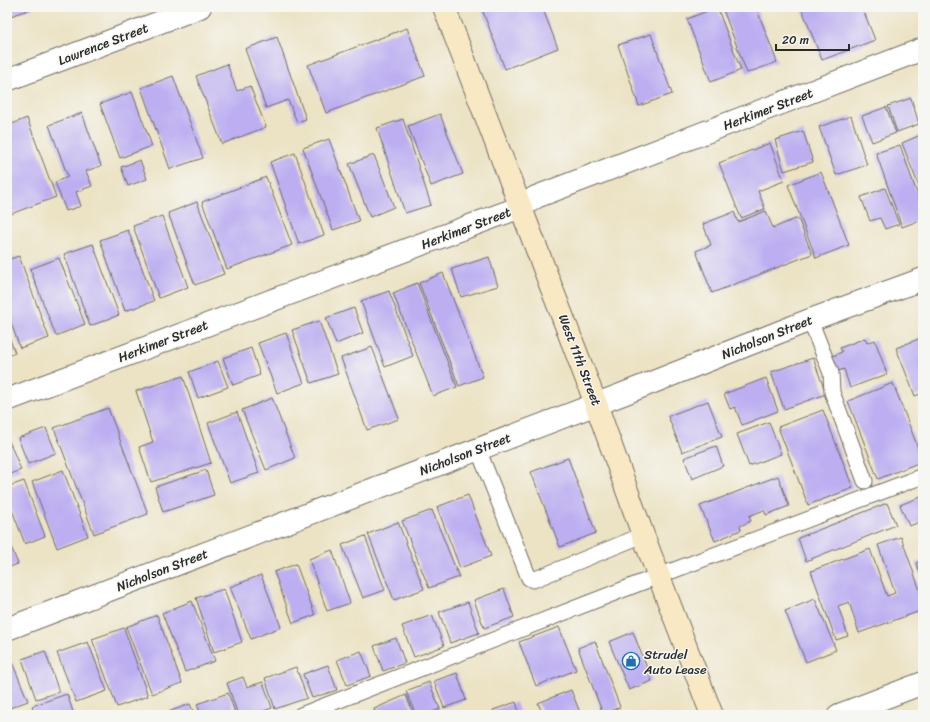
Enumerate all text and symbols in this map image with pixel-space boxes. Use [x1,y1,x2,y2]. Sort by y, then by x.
street label: Lawrence Street [55,16,152,72]
scale bar [776,26,849,52]
text: 20 m [782,29,809,51]
street label: Herkimer Street [720,81,817,137]
street label: Herkimer Street [418,200,515,256]
street label: Nicholson Street [718,308,816,366]
street label: West 11th Street [552,311,608,409]
street label: Herkimer Street [115,313,212,369]
street label: Nicholson Street [416,426,515,482]
street label: Nicholson Street [113,542,212,598]
place label: Strudel Auto Lease [643,643,707,681]
shop icon: Strudel Auto Lease [621,651,641,671]

